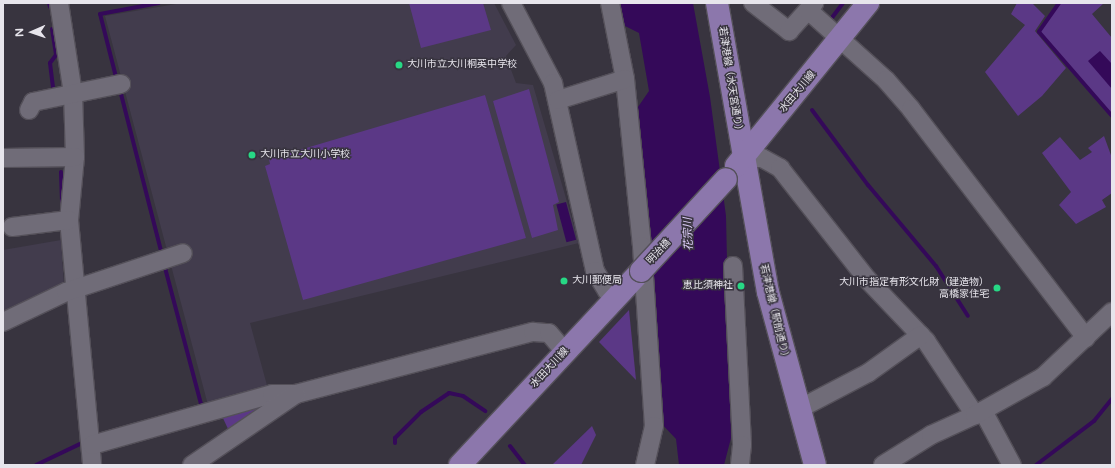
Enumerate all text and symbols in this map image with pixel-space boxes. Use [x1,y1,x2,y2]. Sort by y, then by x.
north arrow [12,12,52,52]
street label: 若津港線（水天宮通り） [715,26,745,136]
text: N [13,28,26,37]
place label: 大川市立大川桐英中学校 [407,59,517,71]
marker: 大川市立大川桐英中学校 [394,60,404,70]
street label: 水田大川線 [777,69,819,115]
place label: 大川市立大川小学校 [260,149,350,161]
marker: 大川市立大川小学校 [247,150,257,160]
water label: 花宗川 [682,217,696,251]
street label: 明治橋 [644,237,674,267]
street label: 若津港線（駅前通り） [757,263,791,363]
place label: 大川郵便局 [572,275,622,287]
marker: 大川郵便局 [559,276,569,286]
place label: 大川市指定有形文化財（建造物） 高橋家住宅 [839,276,989,300]
place label: 恵比須神社 [683,280,733,292]
marker: 恵比須神社 [736,281,746,291]
marker: 大川市指定有形文化財（建造物） 高橋家住宅 [992,283,1002,293]
street label: 水田大川線 [529,346,571,390]

